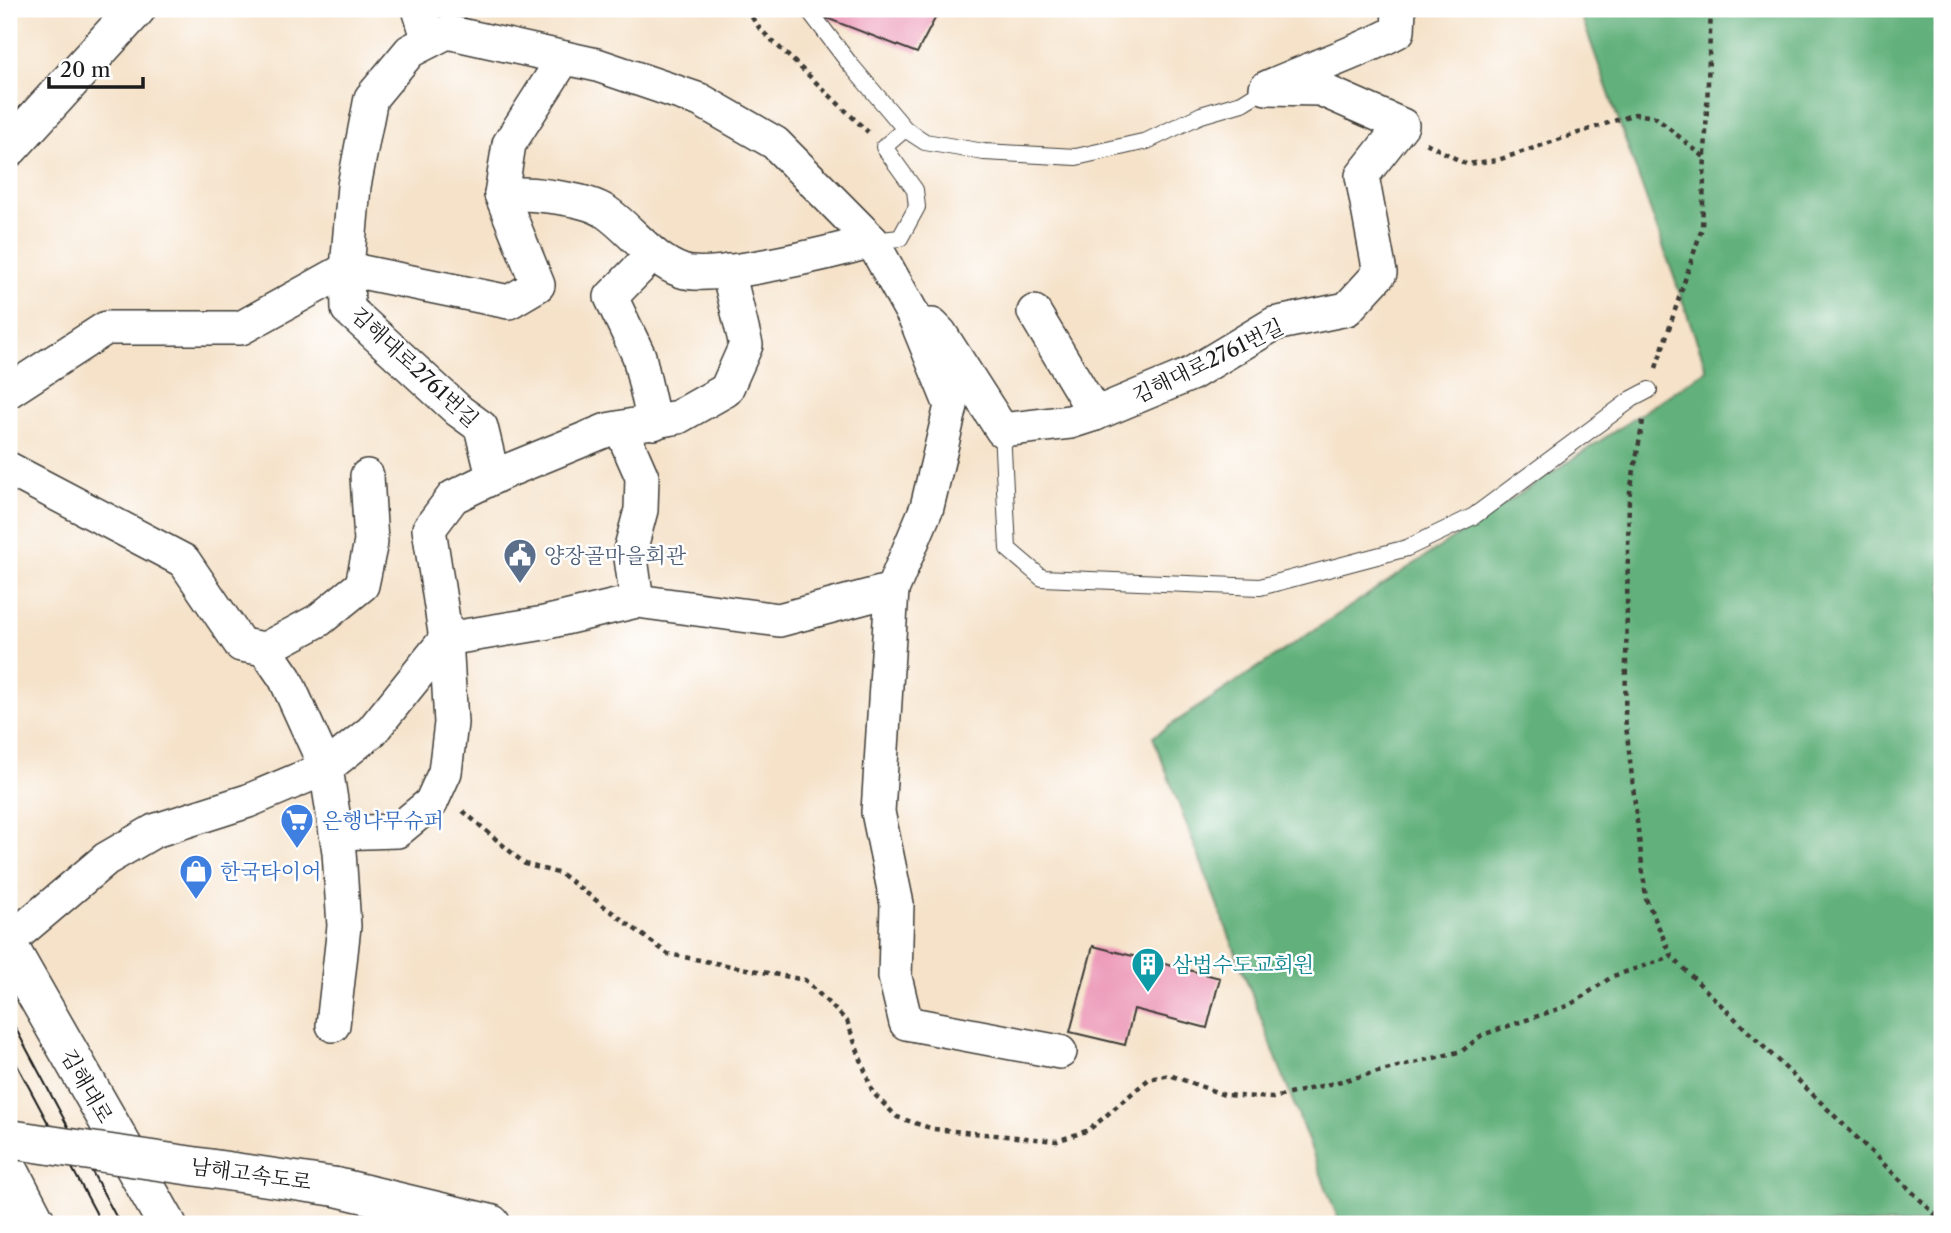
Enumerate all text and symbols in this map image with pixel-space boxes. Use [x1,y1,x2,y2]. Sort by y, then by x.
scale bar [49,46,144,90]
text: 20 m [60,57,111,82]
street label: 김해대로2761번길 [346,302,484,432]
street label: 김해대로2761번길 [1128,314,1288,408]
public building icon: 양장골마을회관 [501,536,539,585]
place label: 양장골마을회관 [544,543,687,568]
supermarket icon: 은행나무슈퍼 [278,801,316,850]
place label: 은행나무슈퍼 [322,808,444,833]
shop icon: 한국타이어 [177,852,215,901]
place label: 한국타이어 [220,859,321,884]
building icon: 삼법수도교회원 [1129,945,1167,994]
place label: 삼법수도교회원 [1172,952,1314,977]
street label: 김해대로 [56,1045,118,1127]
street label: 남해고속도로 [189,1153,313,1195]

